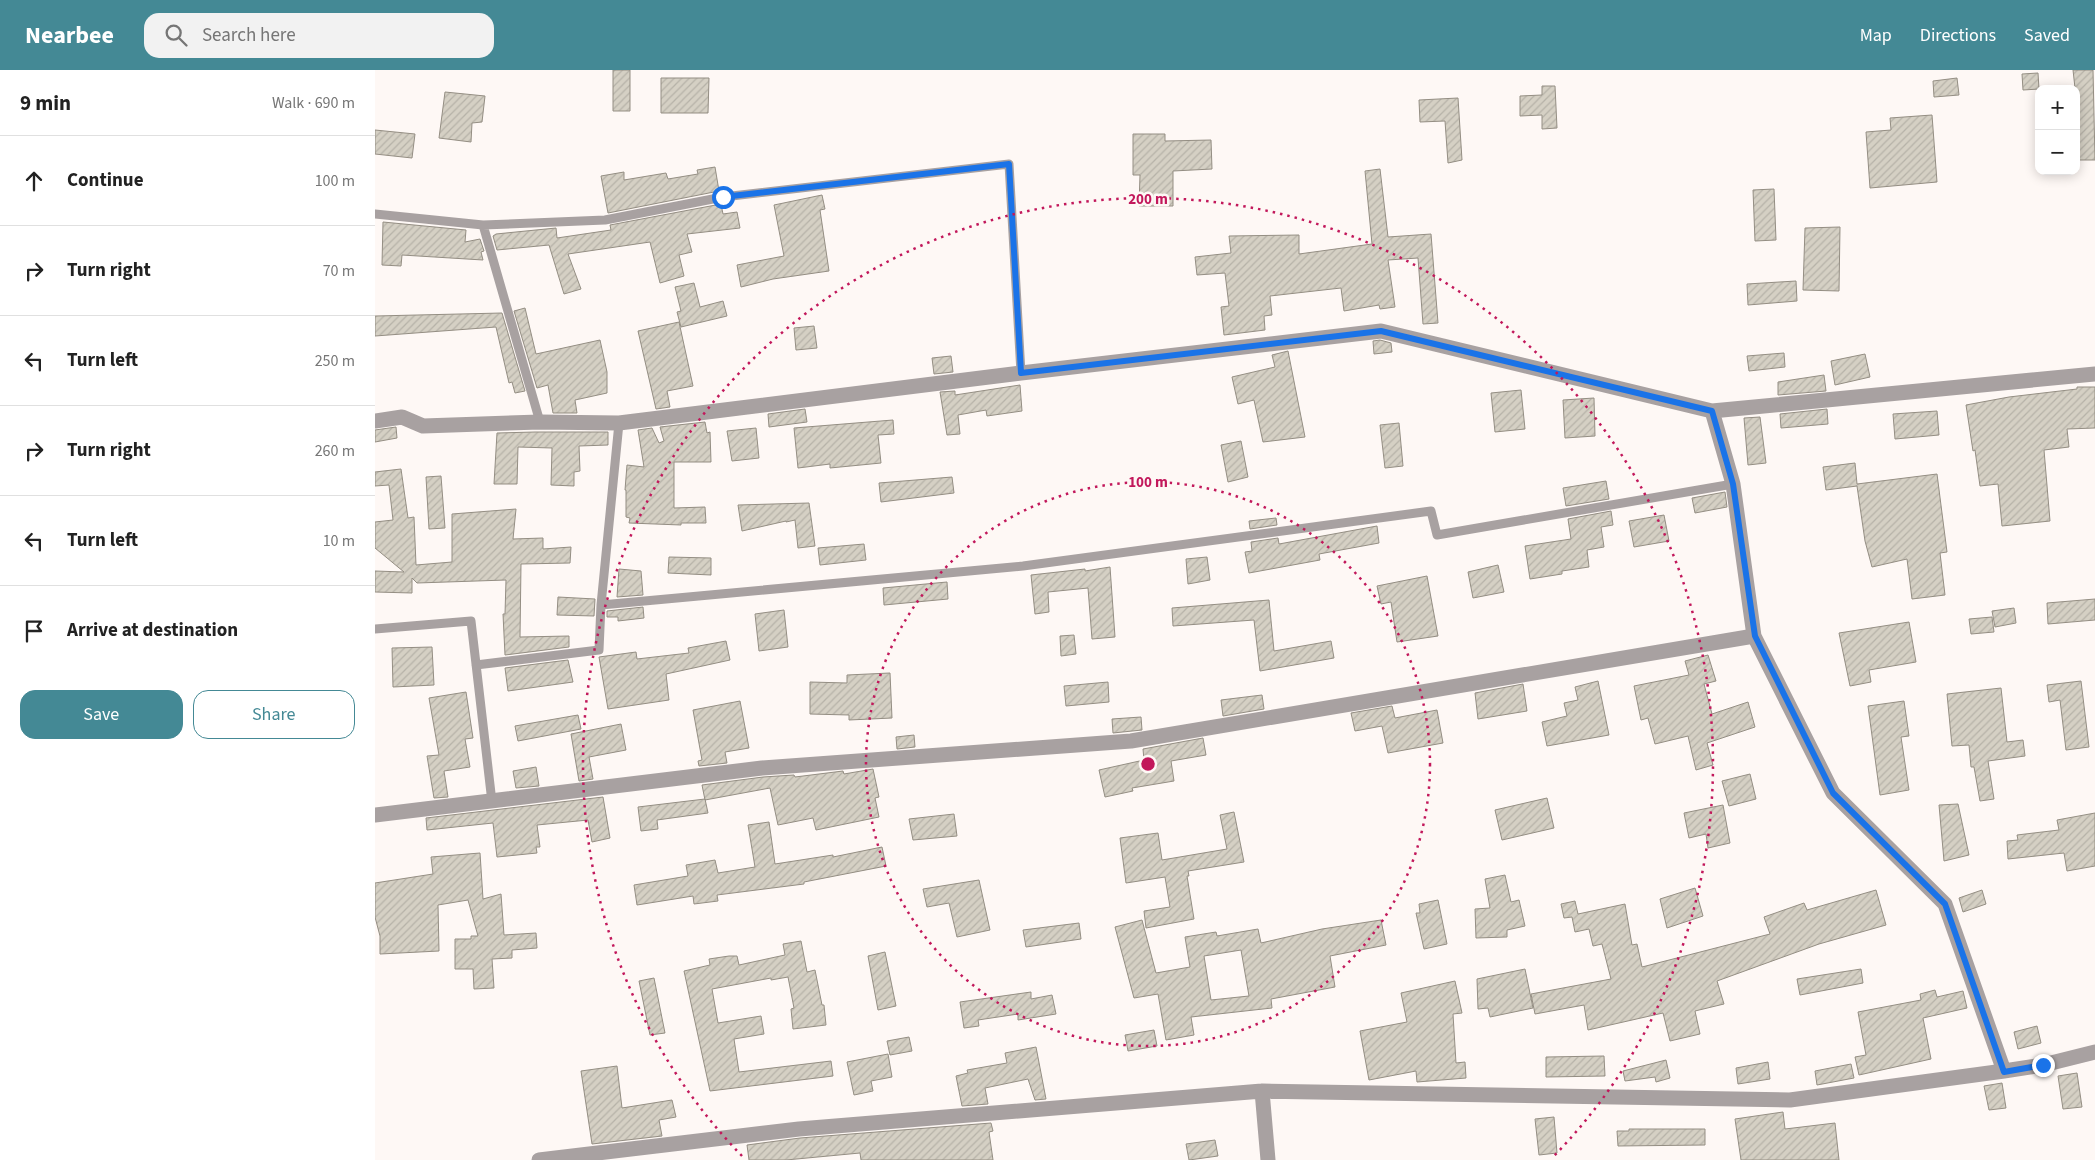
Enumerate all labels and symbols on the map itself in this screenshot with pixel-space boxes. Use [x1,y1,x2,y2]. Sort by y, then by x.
route start [712,186,735,209]
text: 200 m [1128,189,1168,210]
text: 100 m [1128,472,1168,493]
centre of rings [1139,755,1157,773]
route end [2032,1054,2055,1077]

